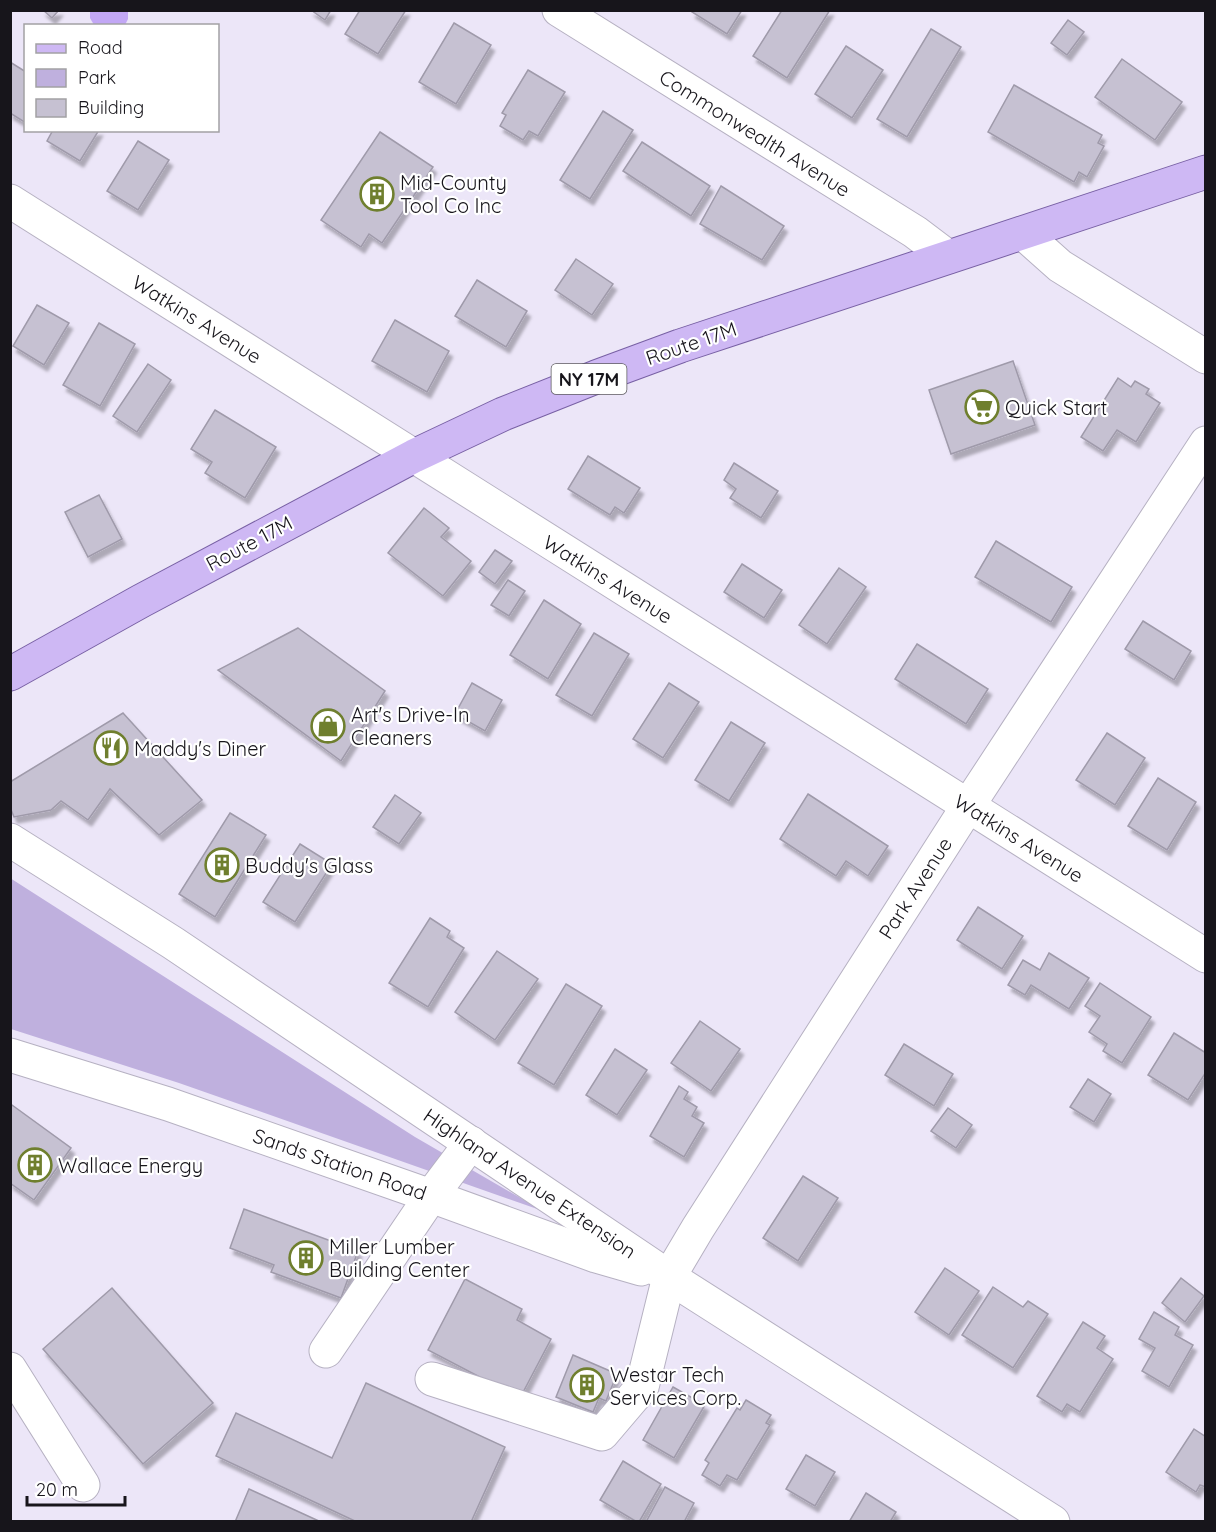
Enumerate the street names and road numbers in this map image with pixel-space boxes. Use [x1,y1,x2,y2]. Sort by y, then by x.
street label: Commonwealth Avenue [655,64,855,202]
street label: Watkins Avenue [128,269,266,369]
street label: Route 17M [642,316,740,370]
road number: NY 17M [552,364,626,394]
street label: Route 17M [201,510,297,576]
street label: Watkins Avenue [539,529,677,629]
street label: Watkins Avenue [950,788,1088,888]
street label: Park Avenue [873,832,957,944]
street label: Highland Avenue Extension [419,1102,641,1264]
street label: Sands Station Road [250,1123,430,1205]

